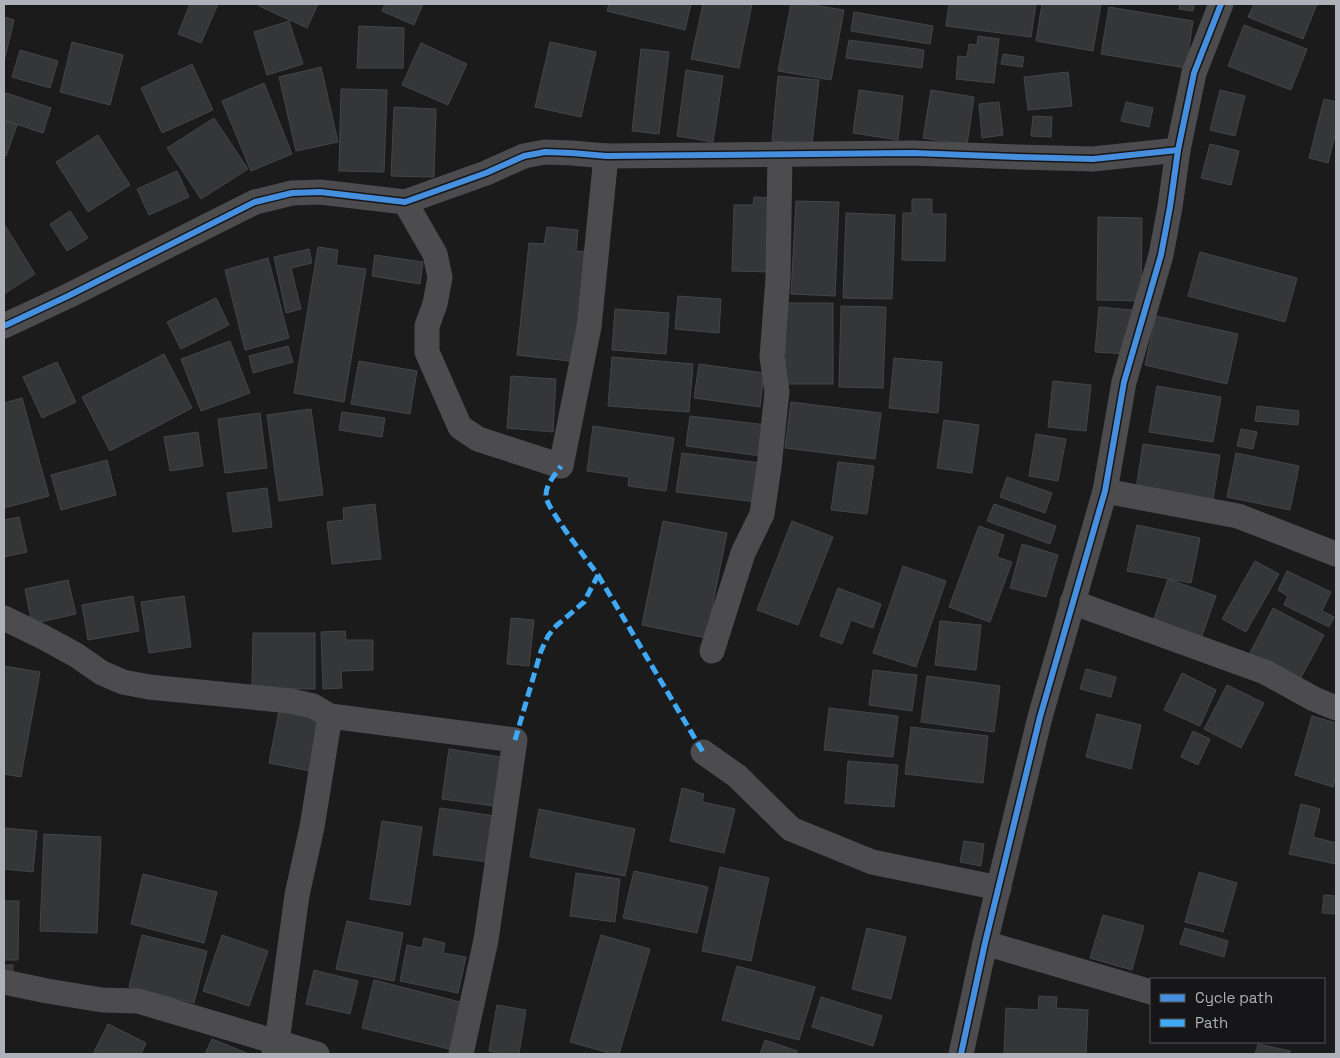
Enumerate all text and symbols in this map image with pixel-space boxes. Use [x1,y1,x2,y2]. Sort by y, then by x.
legend [1150,978,1325,1043]
text: Cycle path [1195,988,1273,1007]
text: Path [1195,1013,1228,1032]

